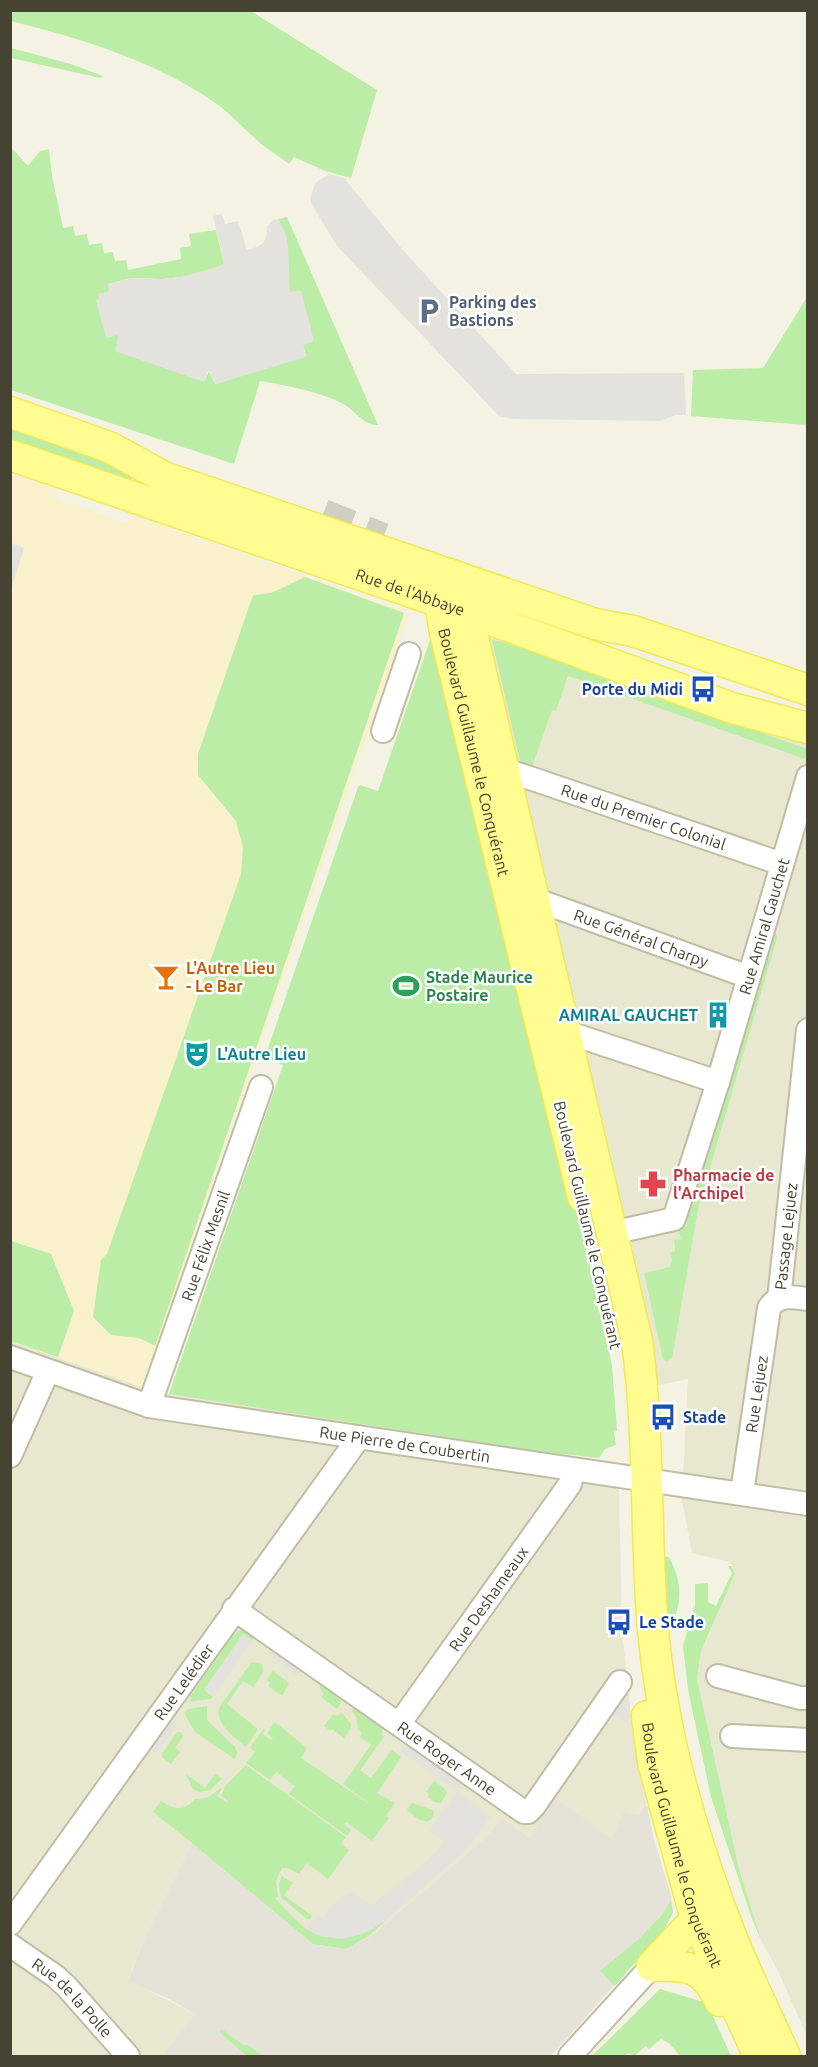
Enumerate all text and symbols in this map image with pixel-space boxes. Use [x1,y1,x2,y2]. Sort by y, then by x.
place label: Parking des Bastions [449,293,536,329]
parking icon: Parking des Bastions [414,296,444,326]
street label: Rue de l'Abbaye [353,565,467,619]
street label: Boulevard Guillaume le Conquérant [435,626,513,879]
bus stop icon: Porte du Midi [688,674,718,704]
place label: Porte du Midi [582,680,683,698]
street label: Rue du Premier Colonial [559,780,728,853]
street label: Rue Amiral Gauchet [735,855,793,997]
street label: Rue Général Charpy [572,905,711,971]
place label: L'Autre Lieu - Le Bar [186,959,275,995]
bar icon: L'Autre Lieu - Le Bar [151,962,181,992]
place label: Stade Maurice Postaire [426,968,533,1004]
sports icon: Stade Maurice Postaire [391,971,421,1001]
building icon: AMIRAL GAUCHET [703,1000,733,1030]
place label: AMIRAL GAUCHET [559,1006,698,1024]
theatre icon: L'Autre Lieu [182,1039,212,1069]
place label: L'Autre Lieu [217,1045,306,1063]
street label: Boulevard Guillaume le Conquérant [551,1099,626,1352]
place label: Pharmacie de l'Archipel [673,1166,774,1202]
pharmacy icon: Pharmacie de l'Archipel [638,1169,668,1199]
street label: Passage Lejuez [771,1182,800,1291]
street label: Rue Félix Mesnil [178,1188,233,1303]
street label: Rue Lejuez [742,1354,771,1434]
bus stop icon: Stade [648,1402,678,1432]
place label: Stade [683,1408,726,1426]
street label: Rue Pierre de Coubertin [318,1422,491,1466]
street label: Rue Deshameaux [445,1543,532,1654]
bus stop icon: Le Stade [604,1607,634,1637]
place label: Le Stade [639,1613,704,1631]
street label: Rue Lelédier [150,1640,217,1724]
street label: Rue Roger Anne [394,1717,500,1799]
street label: Boulevard Guillaume le Conquérant [639,1721,726,1971]
street label: Rue de la Polle [29,1954,116,2041]

